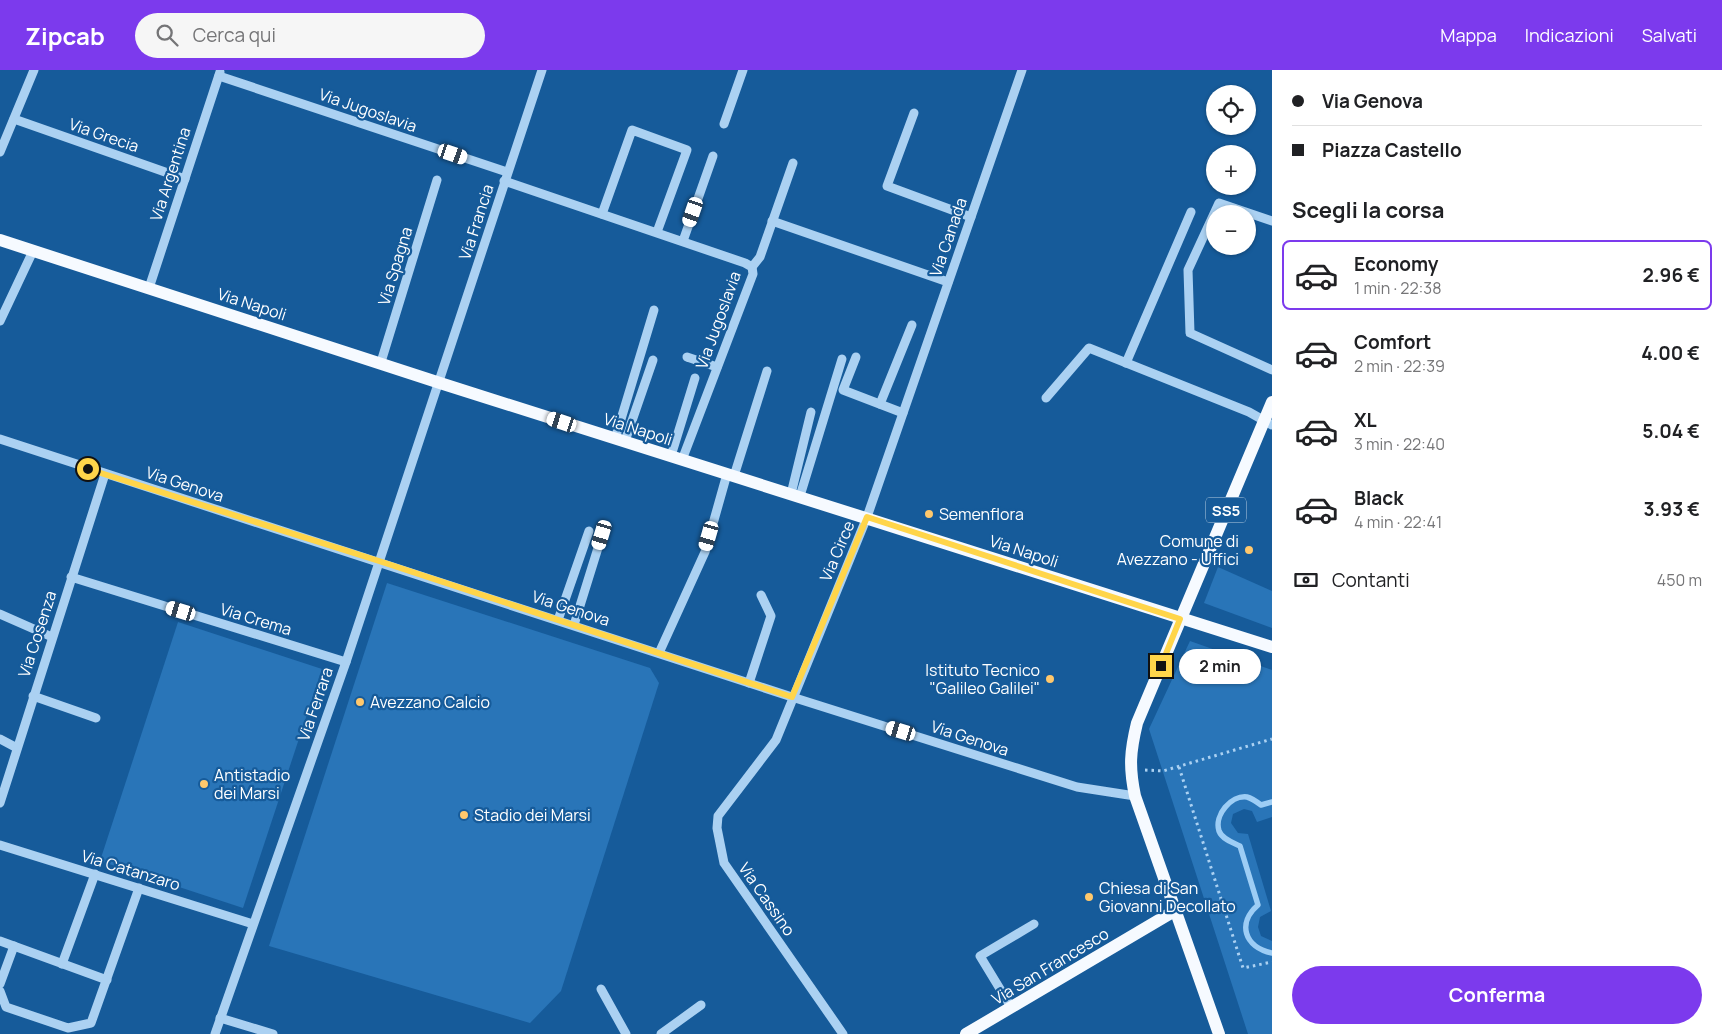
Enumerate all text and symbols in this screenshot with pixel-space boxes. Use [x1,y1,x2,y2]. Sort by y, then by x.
search box [135,13,485,58]
text: Zipcab [25,19,105,52]
icon: search [153,21,181,49]
text: Cerca qui [193,22,276,48]
text: Mappa [1440,23,1497,47]
text: Indicazioni [1525,23,1614,47]
text: Salvati [1642,23,1697,47]
street label: Via Jugoslavia [316,83,420,137]
map controls [1206,85,1256,255]
button: locate [1206,85,1256,135]
text: Via Genova [1322,88,1423,114]
street label: Via Grecia [66,113,142,157]
street label: Via Argentina [144,124,196,224]
text: Piazza Castello [1322,137,1462,163]
car [436,142,469,166]
button: + [1206,145,1256,195]
street label: Via Francia [453,181,499,263]
car [681,195,704,229]
street label: Via Canada [924,195,972,279]
text: Scegli la corsa [1292,195,1444,225]
button: − [1206,205,1256,255]
street label: Via Spagna [373,224,417,308]
text: Economy [1354,251,1438,277]
icon: car [1294,253,1339,298]
text: 2.96 € [1643,262,1700,288]
street label: Via Jugoslavia [690,268,746,372]
text: 1 min · 22:38 [1354,277,1441,299]
street label: Via Napoli [215,283,289,325]
text: Comfort [1354,329,1431,355]
icon: car [1294,331,1339,376]
text: 4.00 € [1641,340,1700,366]
text: 2 min · 22:39 [1354,355,1445,377]
text: XL [1354,407,1377,433]
street label: Via Napoli [601,408,675,450]
icon: car [1294,409,1339,454]
car [545,410,578,434]
text: 5.04 € [1642,418,1700,444]
text: 3 min · 22:40 [1354,433,1445,455]
route start [77,458,99,480]
street label: Via Genova [143,461,227,507]
text: Black [1354,485,1403,511]
icon: car [1294,487,1339,532]
text: 3.93 € [1644,496,1700,522]
road number: SS5 [1206,498,1246,522]
place label: Semenflora [939,503,1024,525]
marker: Semenflora [923,508,935,520]
text: 4 min · 22:41 [1354,511,1442,533]
street label: Via Circe [814,517,860,585]
car [590,518,613,552]
car [697,520,720,552]
street label: Via Napoli [987,530,1061,572]
place label: Comune di Avezzano - Uffici [1117,530,1239,570]
marker: Comune di Avezzano - Uffici [1243,544,1255,556]
icon: cash [1292,566,1320,594]
text: Contanti [1332,567,1410,593]
text: 450 m [1657,569,1702,591]
street label: Via Genova [529,585,613,631]
street label: Via Cosenza [13,588,61,680]
street label: Via Crema [217,598,295,640]
car [164,599,197,623]
callout: 2 min [1178,648,1261,684]
route end [1150,655,1172,677]
text: 2 min [1199,655,1241,677]
place label: Istituto Tecnico "Galileo Galilei" [925,659,1040,699]
street label: Via Ferrara [292,664,338,744]
marker: Istituto Tecnico "Galileo Galilei" [1044,673,1056,685]
place label: Avezzano Calcio [370,691,490,713]
marker: Avezzano Calcio [354,696,366,708]
street label: Via Genova [928,715,1012,761]
car [884,719,917,743]
place label: Antistadio dei Marsi [214,764,290,804]
marker: Antistadio dei Marsi [198,778,210,790]
place label: Stadio dei Marsi [474,804,591,826]
marker: Stadio dei Marsi [458,809,470,821]
street label: Via Catanzaro [79,845,183,895]
street label: Via Cassino [734,858,800,940]
place label: Chiesa di San Giovanni Decollato [1099,877,1236,917]
marker: Chiesa di San Giovanni Decollato [1083,891,1095,903]
street label: Via San Francesco [987,922,1113,1010]
button: Conferma [1292,966,1702,1024]

